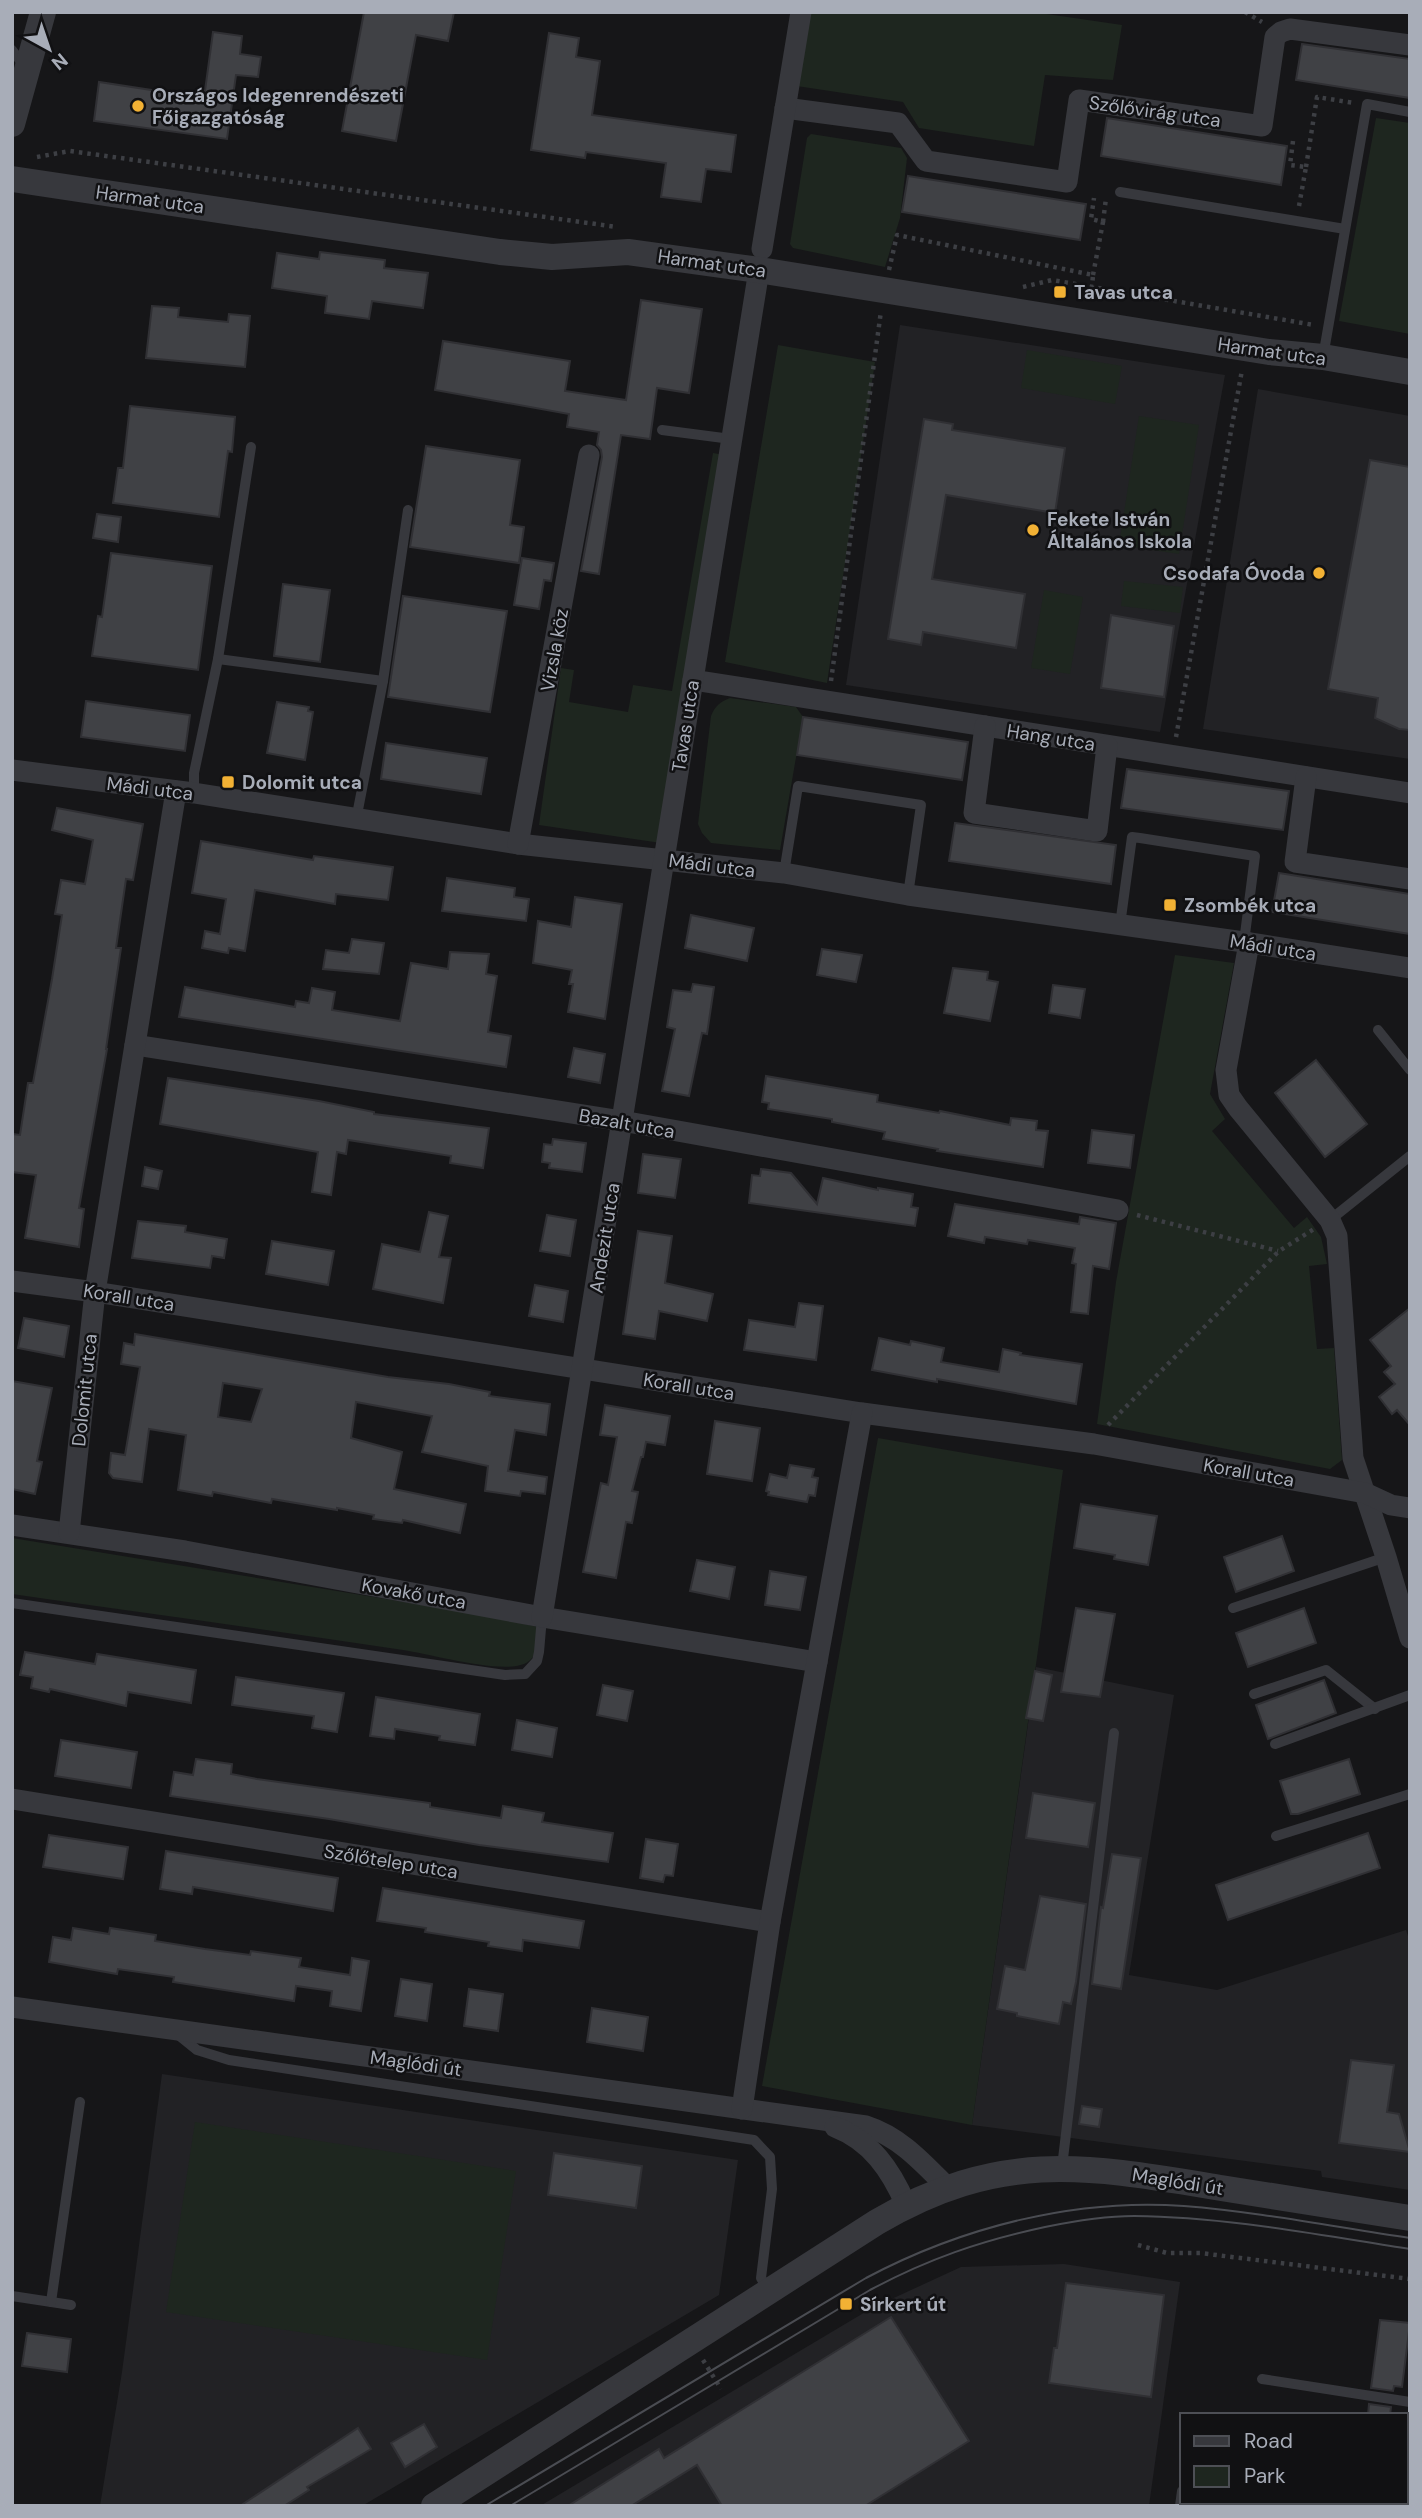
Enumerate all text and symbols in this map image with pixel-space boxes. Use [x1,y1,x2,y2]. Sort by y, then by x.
north arrow [14,14,84,84]
text: N [46,48,73,76]
place label: Országos Idegenrendészeti Főigazgatóság [152,83,404,130]
street label: Szőlővirág utca [1087,90,1222,133]
marker: Országos Idegenrendészeti Főigazgatóság [130,98,146,114]
street label: Harmat utca [94,180,206,219]
street label: Harmat utca [656,244,768,283]
place label: Tavas utca [1074,280,1173,305]
marker: Tavas utca [1052,284,1068,300]
street label: Harmat utca [1216,332,1328,371]
place label: Fekete István Általános Iskola [1047,507,1192,554]
marker: Fekete István Általános Iskola [1025,522,1041,538]
place label: Csodafa Óvoda [1163,561,1305,586]
marker: Csodafa Óvoda [1311,565,1327,581]
street label: Vizsla köz [535,607,574,694]
street label: Tavas utca [666,678,705,774]
street label: Hang utca [1005,718,1097,757]
place label: Dolomit utca [242,770,362,795]
street label: Mádi utca [105,771,195,806]
marker: Dolomit utca [220,774,236,790]
street label: Mádi utca [667,848,757,883]
place label: Zsombék utca [1184,893,1316,918]
marker: Zsombék utca [1162,897,1178,913]
street label: Mádi utca [1228,928,1318,967]
street label: Bazalt utca [577,1103,677,1144]
street label: Andezit utca [583,1181,626,1295]
street label: Korall utca [82,1278,176,1317]
street label: Dolomit utca [66,1333,103,1448]
street label: Korall utca [642,1367,736,1406]
street label: Korall utca [1201,1452,1296,1493]
street label: Kovakő utca [360,1572,468,1615]
street label: Szőlőtelep utca [322,1839,460,1884]
street label: Maglódi út [368,2045,463,2082]
street label: Maglódi út [1130,2162,1225,2201]
place label: Sírkert út [860,2292,946,2317]
marker: Sírkert út [838,2296,854,2312]
legend [1180,2413,1408,2504]
text: Road [1244,2427,1293,2455]
text: Park [1244,2462,1286,2490]

